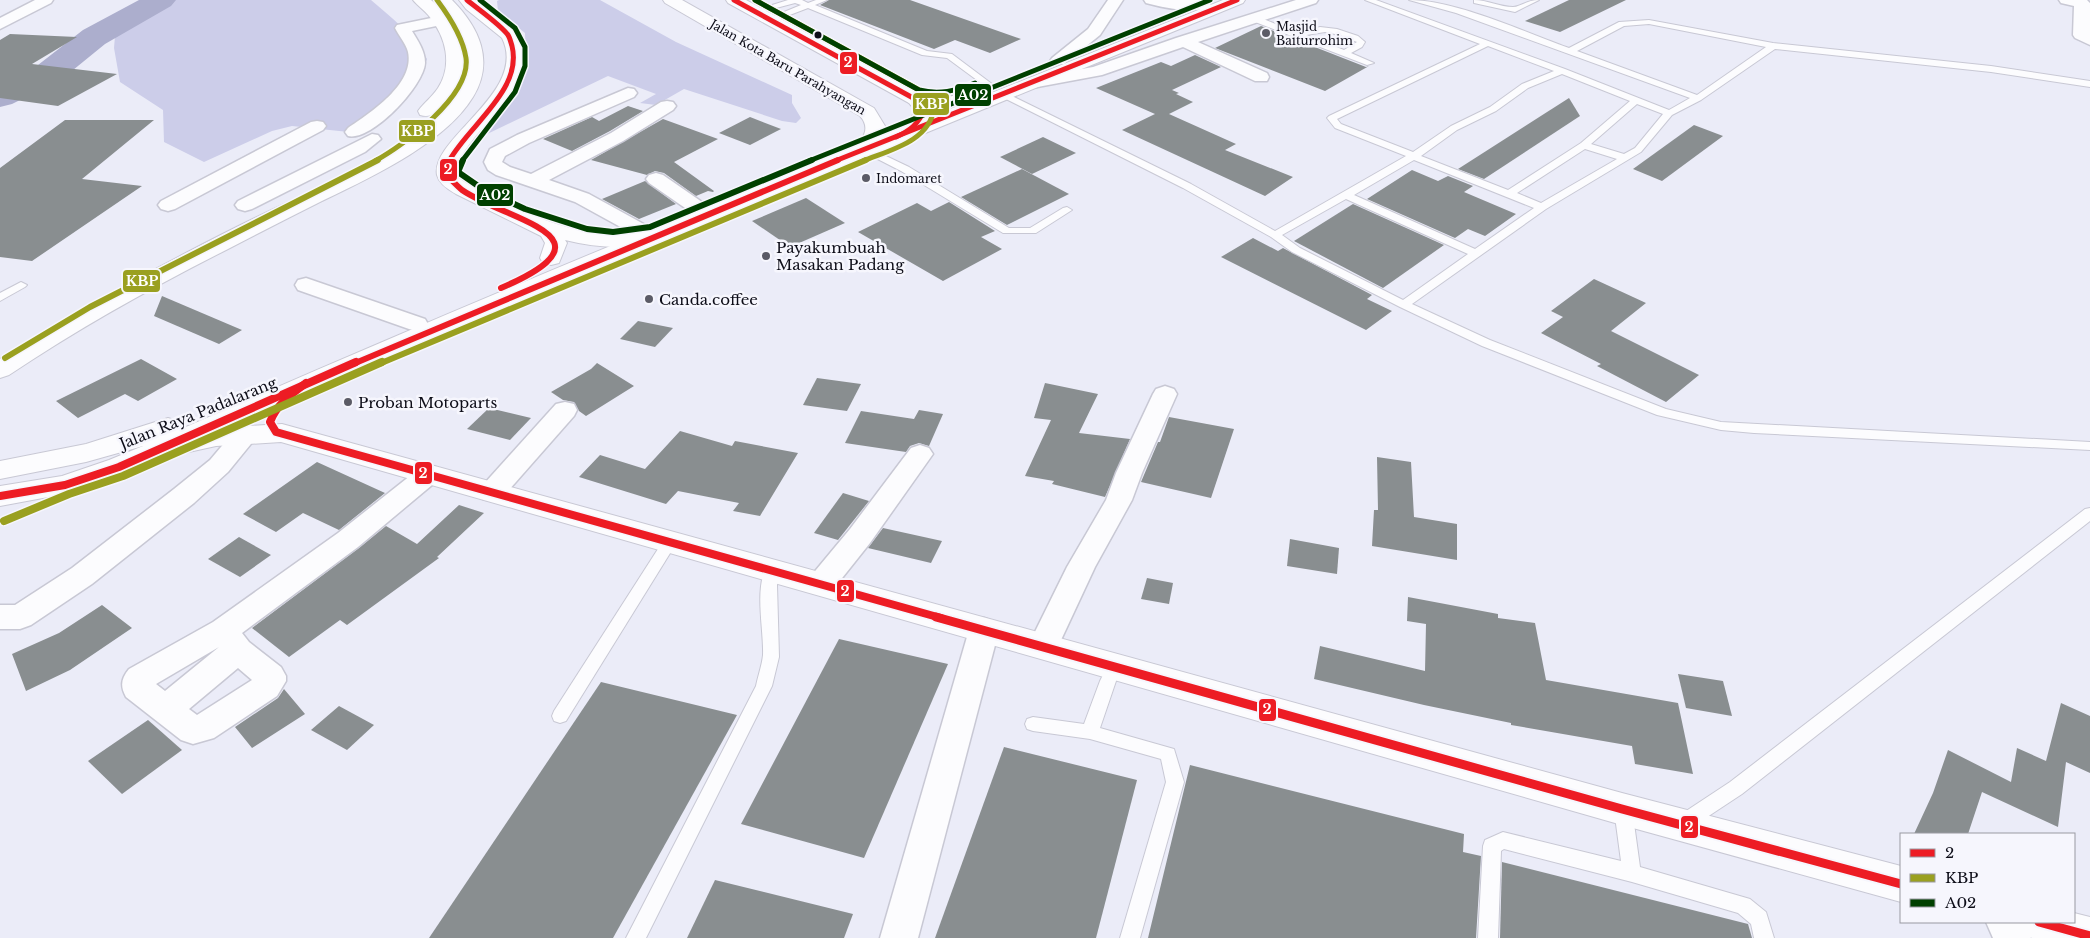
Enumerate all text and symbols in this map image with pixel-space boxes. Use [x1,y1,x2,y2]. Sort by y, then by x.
street label: Jalan Kota Baru Parahyangan [706,15,869,118]
place label: Masjid Baiturrohim [1276,19,1353,48]
marker: Masjid Baiturrohim [1260,27,1272,39]
unlabelled marker [813,30,823,40]
line badge: 2 [839,51,858,75]
text: 2 [843,53,853,71]
line badge: A02 [954,83,992,107]
text: A02 [957,86,988,104]
line badge: KBP [912,92,950,116]
text: KBP [915,95,947,113]
line badge: KBP [398,119,436,143]
text: KBP [401,122,433,140]
line badge: 2 [439,158,458,182]
text: 2 [443,160,453,178]
place label: Indomaret [876,171,942,186]
marker: Indomaret [860,172,872,184]
line badge: A02 [476,183,514,207]
text: A02 [479,186,510,204]
place label: Payakumbuah Masakan Padang [776,238,905,274]
marker: Payakumbuah Masakan Padang [760,250,772,262]
line badge: KBP [122,269,161,293]
text: KBP [126,272,158,290]
place label: Canda.coffee [659,290,758,309]
marker: Canda.coffee [643,293,655,305]
street label: Jalan Raya Padalarang [115,372,280,454]
place label: Proban Motoparts [358,393,497,412]
marker: Proban Motoparts [342,396,354,408]
line badge: 2 [414,461,433,485]
text: 2 [418,464,428,482]
line badge: 2 [836,579,855,603]
text: 2 [840,582,850,600]
line badge: 2 [1258,698,1277,722]
text: 2 [1262,700,1272,718]
line badge: 2 [1680,815,1699,839]
text: 2 [1684,818,1694,836]
legend [1900,833,2075,923]
text: 2 [1945,843,1954,862]
text: KBP [1945,868,1978,887]
text: A02 [1944,893,1976,912]

